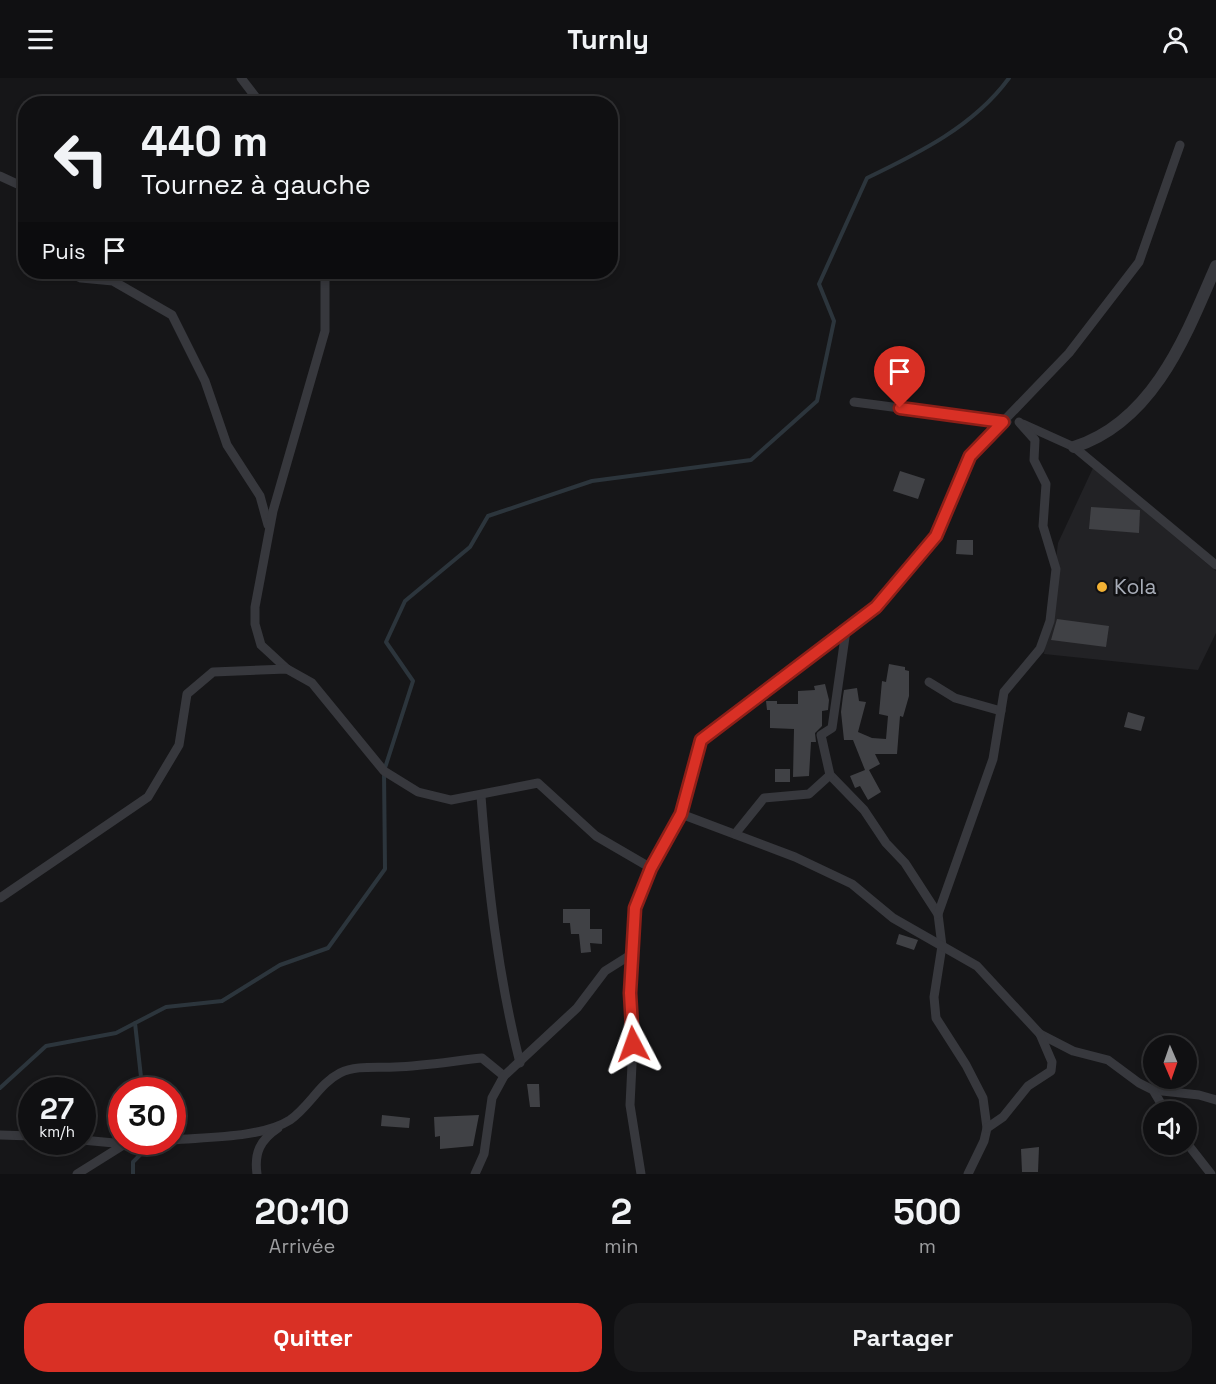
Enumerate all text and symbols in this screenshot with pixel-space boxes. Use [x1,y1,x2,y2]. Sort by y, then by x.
text: Turnly [567,22,649,57]
icon: menu [24,23,57,56]
icon: person [1159,23,1192,56]
text: 440 m [141,115,268,168]
icon: left [42,120,120,198]
text: Tournez à gauche [141,167,371,202]
icon: arrive [98,234,131,267]
text: Puis [42,237,86,265]
pin [874,346,925,408]
icon: arrive [883,355,916,388]
place label: Kola [1114,573,1157,600]
marker: Kola [1095,580,1109,594]
position arrow [601,1012,665,1076]
north arrow [1143,1035,1197,1089]
map controls [1143,1035,1197,1155]
speed limit sign: 30 [108,1077,186,1155]
text: 27 [40,1089,74,1128]
button: sound [1143,1101,1197,1155]
text: km/h [39,1122,75,1141]
text: 20:10 [255,1189,350,1235]
text: 2 [611,1189,632,1235]
text: 500 [893,1189,961,1235]
text: Arrivée [269,1233,335,1259]
text: min [604,1233,639,1259]
text: m [919,1233,936,1259]
button: Quitter [24,1303,602,1372]
button: Partager [614,1303,1192,1372]

